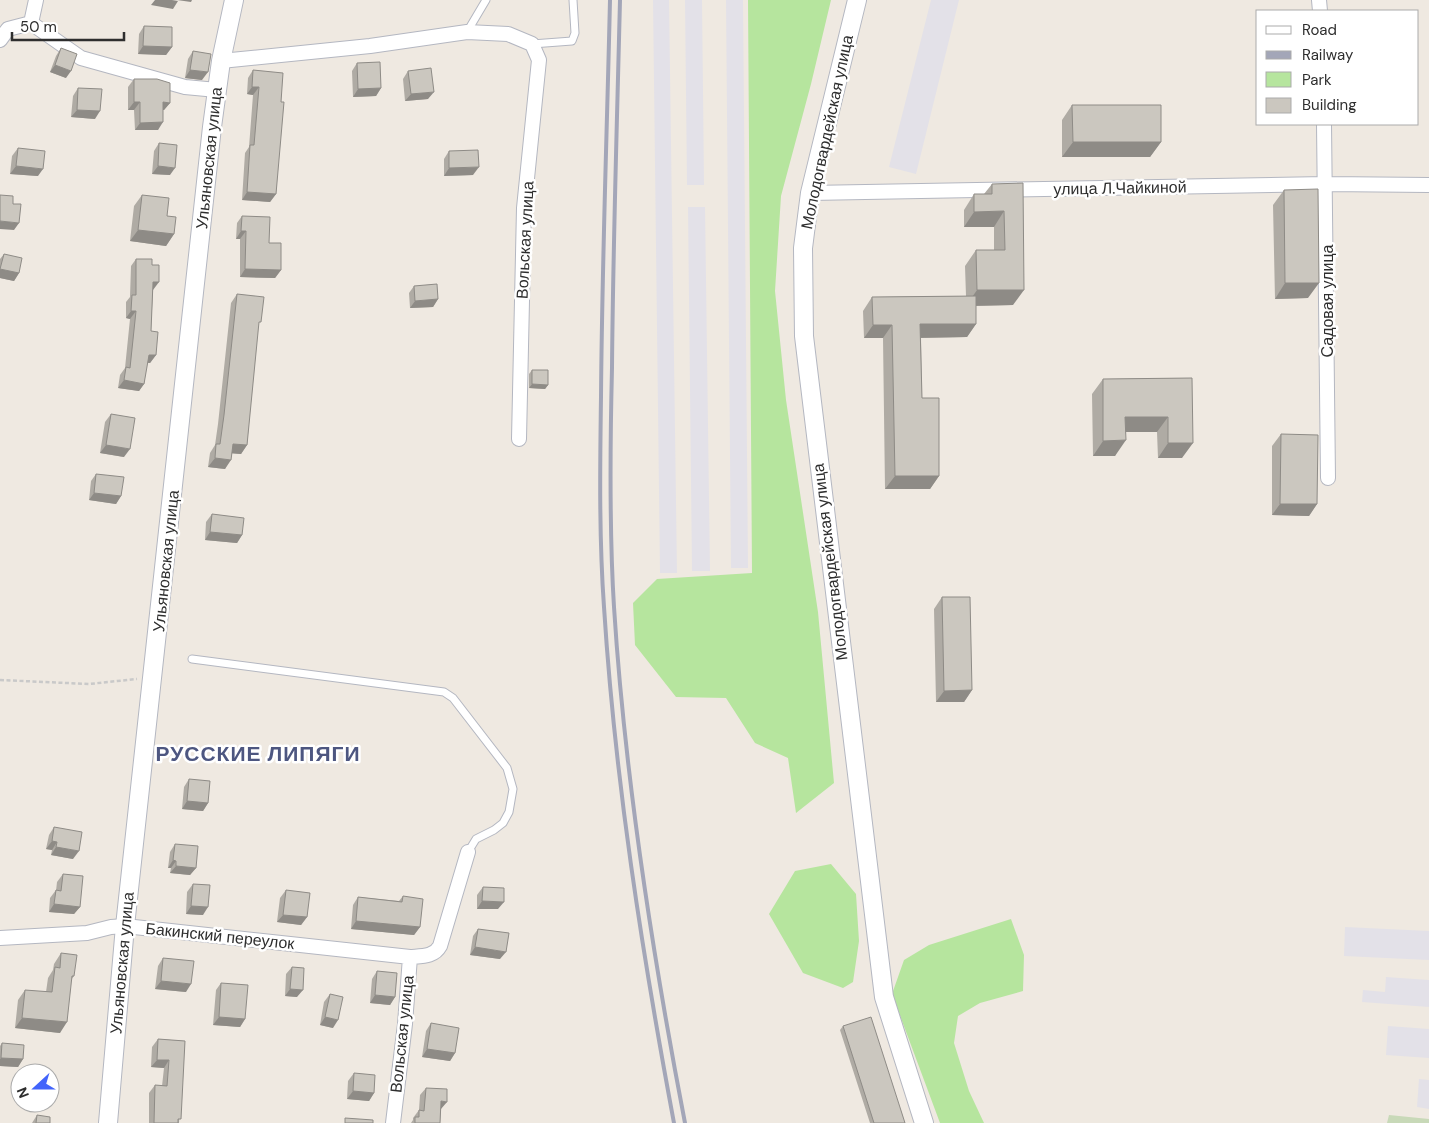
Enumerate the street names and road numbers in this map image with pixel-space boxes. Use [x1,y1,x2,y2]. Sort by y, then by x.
street label: Молодогвардейская улица [796,33,858,231]
street label: Ульяновская улица [191,86,227,230]
street label: улица Л.Чайкиной [1053,176,1187,200]
street label: Вольская улица [511,180,539,299]
street label: Садовая улица [1317,244,1338,358]
street label: Молодогвардейская улица [807,462,853,662]
street label: Ульяновская улица [148,489,184,633]
street label: Ульяновская улица [105,891,139,1035]
street label: Бакинский переулок [145,918,296,954]
street label: Вольская улица [385,974,419,1094]

